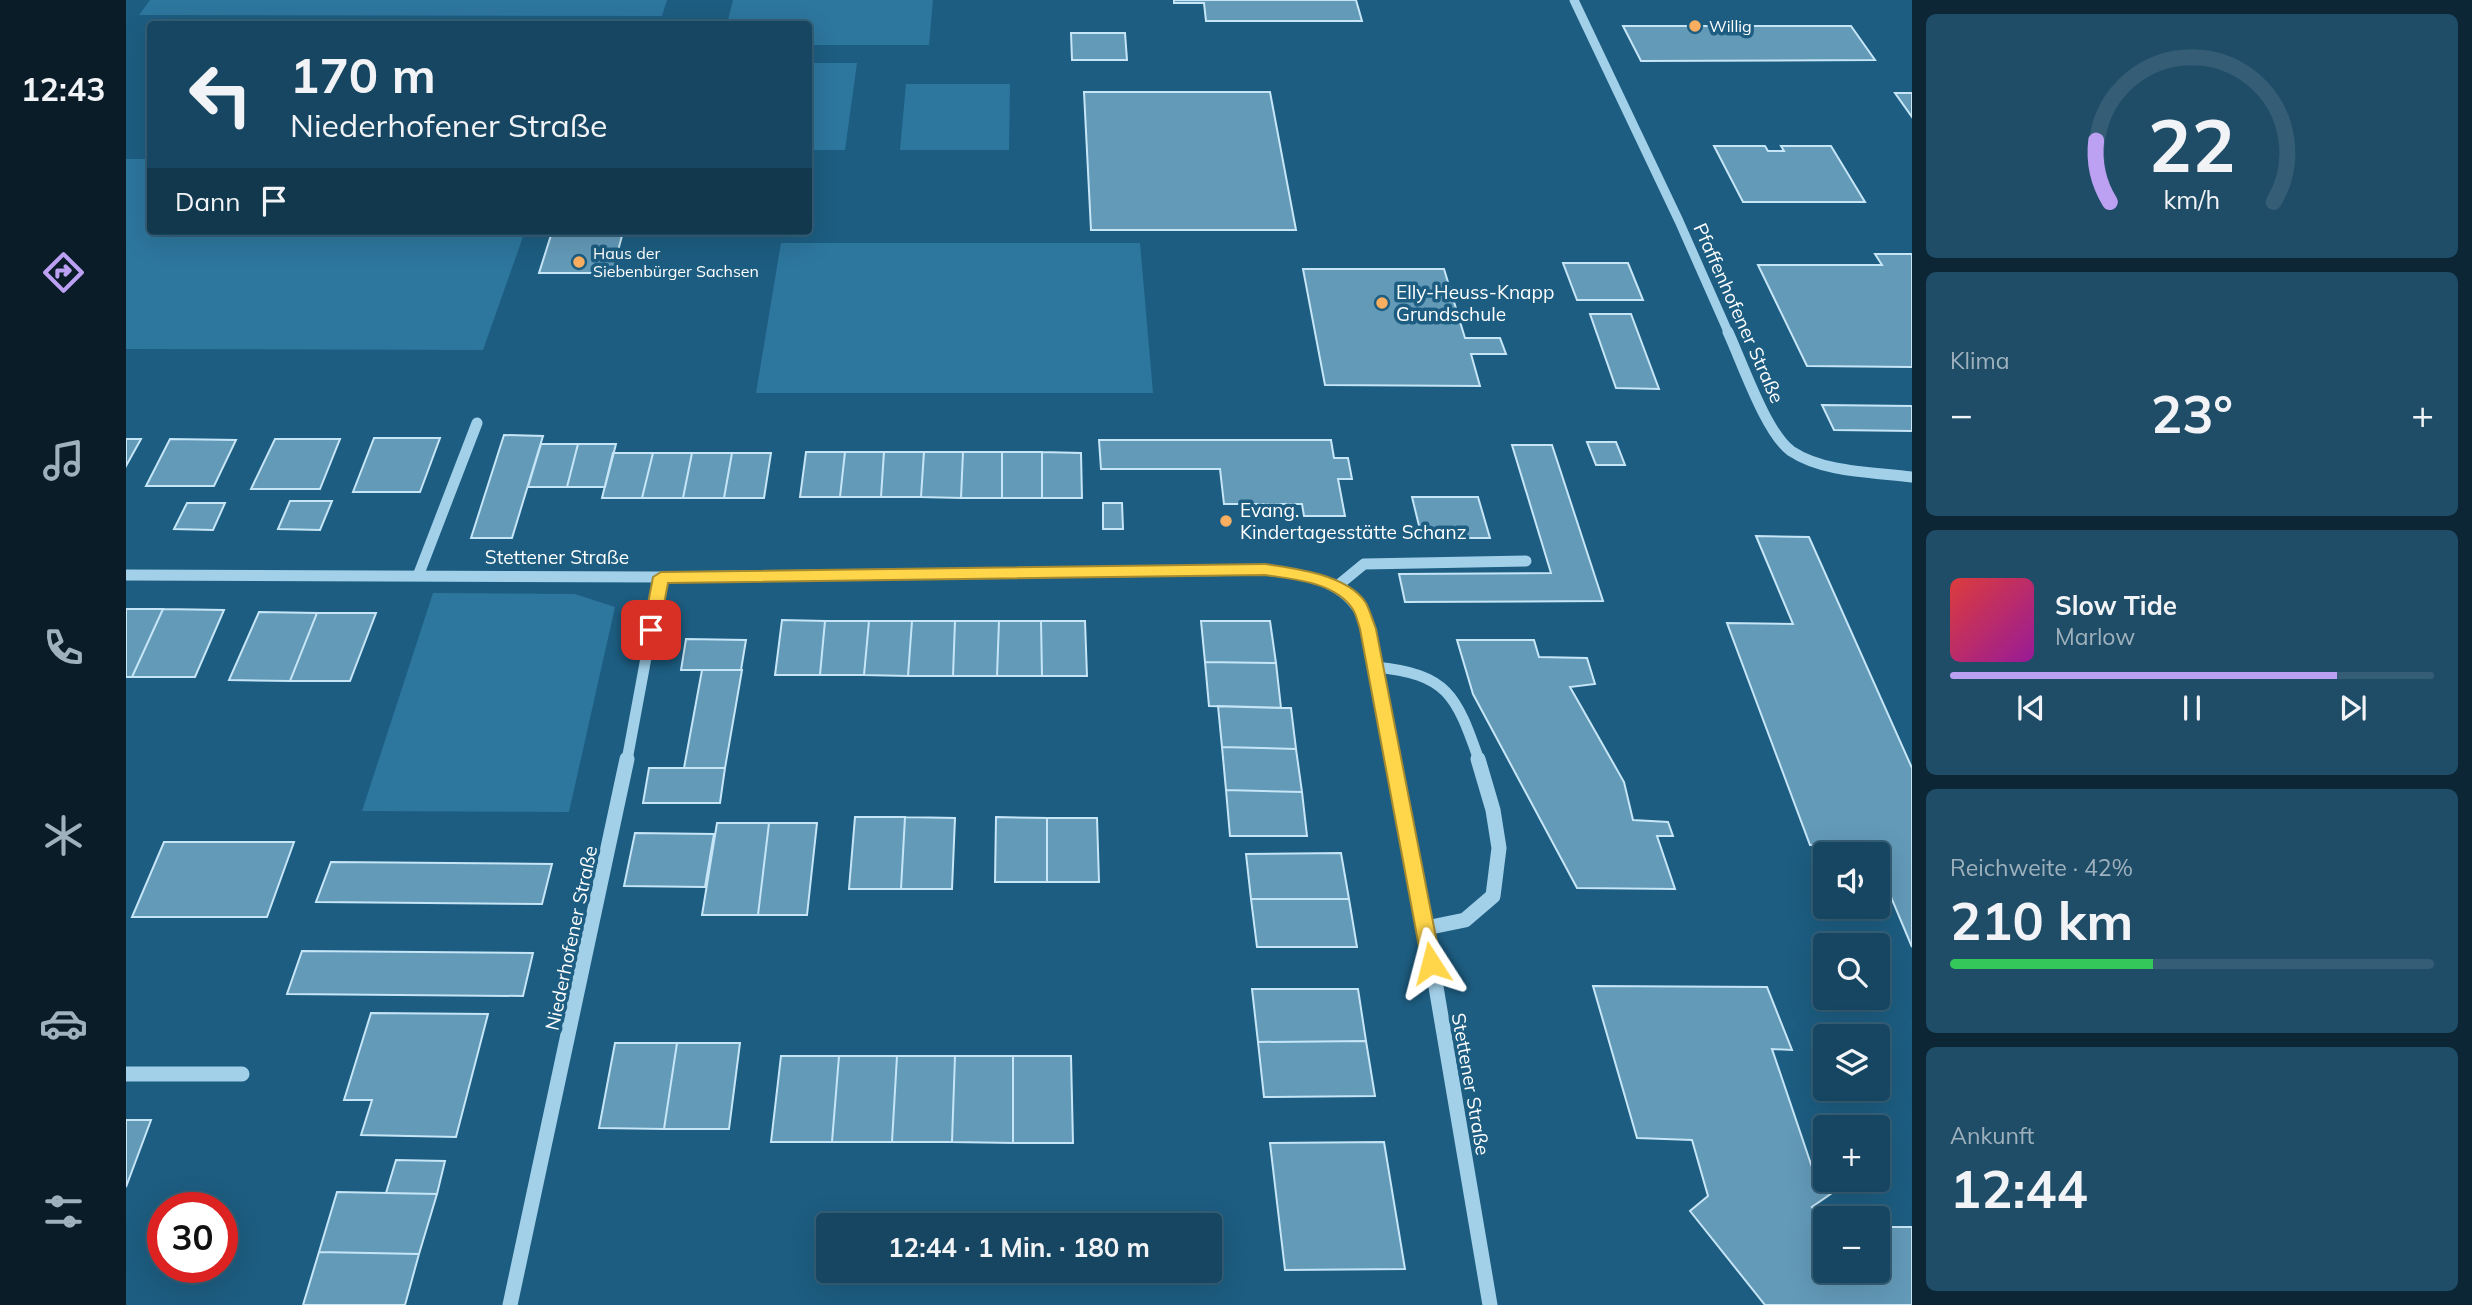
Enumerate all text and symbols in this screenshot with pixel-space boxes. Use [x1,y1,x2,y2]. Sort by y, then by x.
place label: Willig [1709,16,1752,36]
marker: Willig [1687,18,1703,34]
text: 170 m [290,44,436,105]
icon: left [175,49,266,140]
text: 12:43 [21,69,105,109]
text: 22 [2148,99,2236,190]
text: Niederhofener Straße [290,105,607,145]
icon: arrive [255,182,293,220]
text: km/h [2164,184,2220,215]
text: Dann [175,185,241,218]
street label: Pfaffenhofener Straße [1688,219,1790,407]
place label: Haus der Siebenbürger Sachsen [593,243,759,281]
icon: directions [39,248,88,297]
marker: Haus der Siebenbürger Sachsen [571,254,587,270]
place label: Elly-Heuss-Knapp Grundschule [1396,280,1554,326]
marker: Elly-Heuss-Knapp Grundschule [1374,295,1390,311]
text: Klima [1950,346,2010,375]
text: 23° [2151,381,2233,446]
text: − [1950,390,1973,438]
text: + [2411,390,2434,438]
icon: music [39,436,88,485]
place label: Evang. Kindertagesstätte Schanz [1240,498,1467,544]
marker: Evang. Kindertagesstätte Schanz [1218,513,1234,529]
street label: Stettener Straße [485,545,629,569]
text: Slow Tide [2055,589,2177,622]
pin [621,600,681,660]
icon: arrive [632,611,670,649]
text: Marlow [2055,622,2135,651]
icon: phone [39,623,88,672]
icon: previous [2012,689,2050,727]
icon: pause [2173,689,2211,727]
icon: next [2334,689,2372,727]
icon: climate [39,811,88,860]
map controls [1813,842,1890,1283]
button: sound [1813,842,1890,919]
street label: Niederhofener Straße [540,843,602,1033]
text: Reichweite · 42% [1950,853,2133,882]
text: 210 km [1950,888,2133,953]
position arrow [1394,926,1468,1000]
button: search [1813,933,1890,1010]
icon: car [39,999,88,1048]
street label: Stettener Straße [1447,1011,1495,1157]
button: layers [1813,1024,1890,1101]
button: + [1813,1115,1890,1192]
text: Ankunft [1950,1121,2034,1150]
text: 12:44 [1950,1156,2088,1221]
icon: filters [39,1187,88,1236]
speed limit sign: 30 [147,1192,238,1283]
button: − [1813,1206,1890,1283]
text: 12:44 · 1 Min. · 180 m [888,1231,1150,1264]

